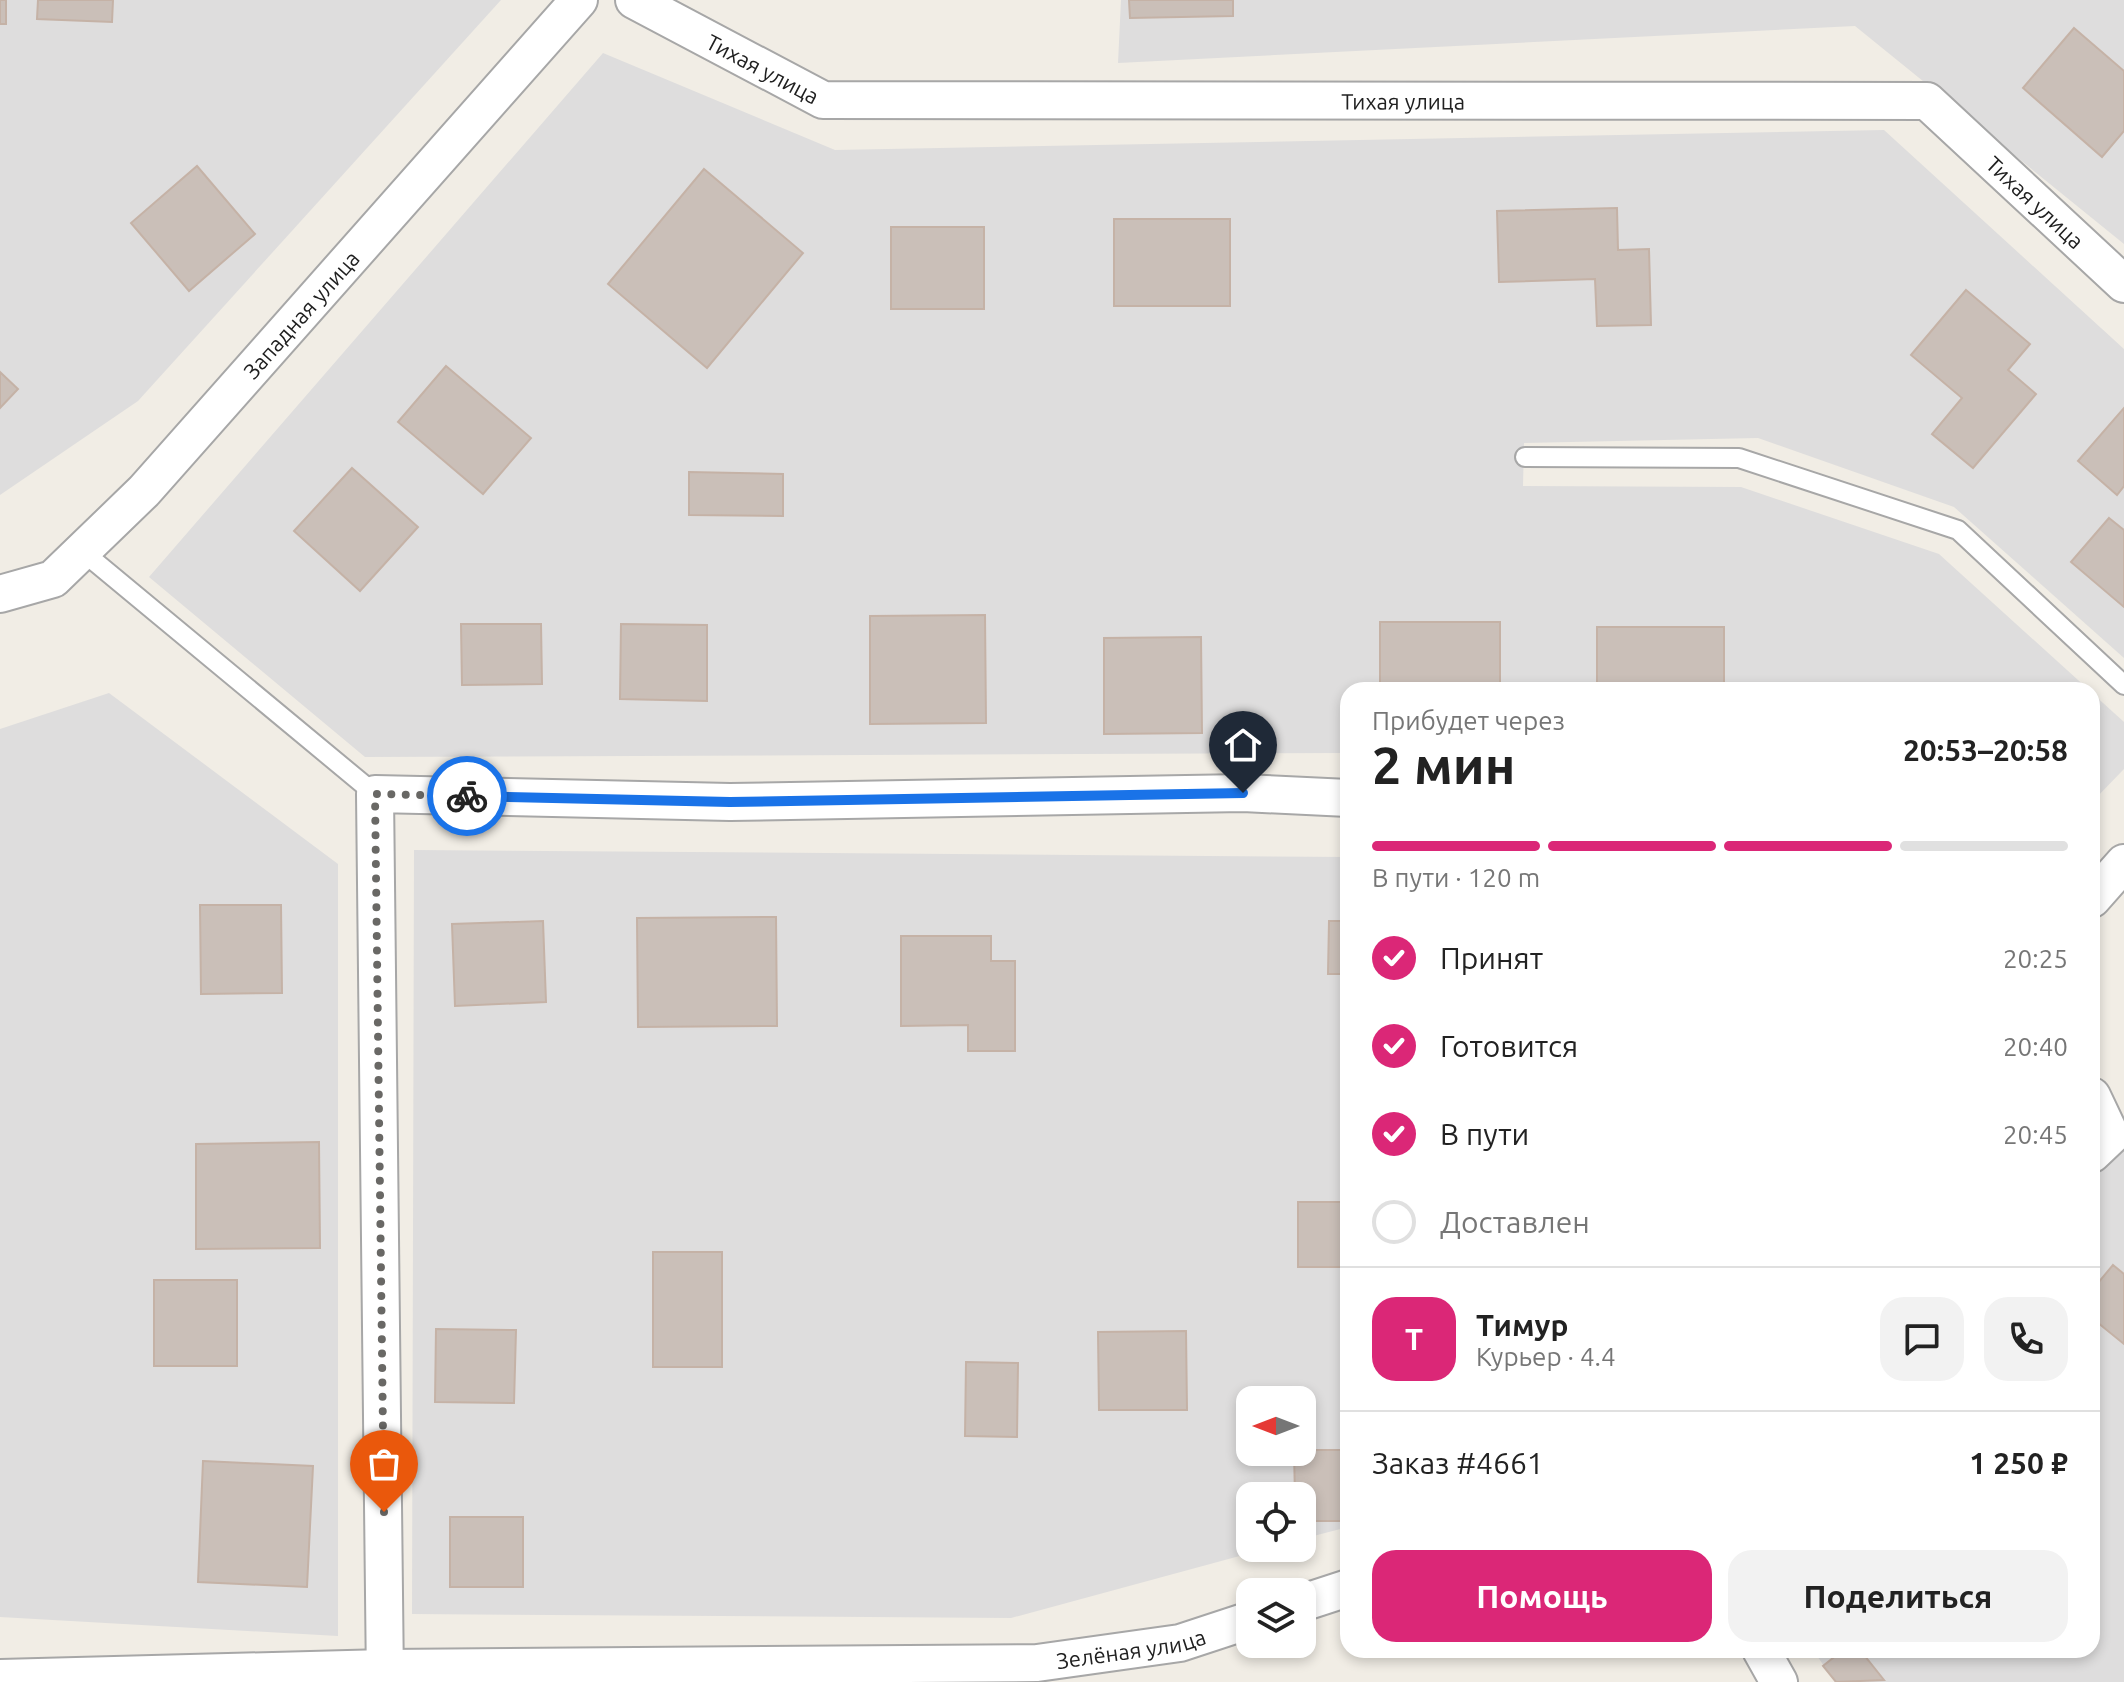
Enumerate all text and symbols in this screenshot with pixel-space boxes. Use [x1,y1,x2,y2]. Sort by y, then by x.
street label: Тихая улица [703,28,824,108]
street label: Тихая улица [1341,88,1465,113]
street label: Тихая улица [1982,151,2089,253]
street label: Западная улица [238,245,364,383]
text: Прибудет через [1372,706,1565,735]
pin [1209,711,1277,793]
icon: home [1221,723,1265,767]
text: 20:53–20:58 [1903,733,2068,767]
text: 2 мин [1372,736,1515,794]
courier [427,756,507,836]
icon: bike [445,774,489,818]
text: В пути · 120 m [1372,863,1540,892]
icon: check [1372,936,1416,980]
text: Принят [1440,941,1543,975]
text: 20:25 [2003,944,2068,973]
icon: check [1372,1024,1416,1068]
text: Готовится [1440,1029,1578,1063]
text: 20:40 [2003,1032,2068,1061]
icon: check [1372,1112,1416,1156]
text: В пути [1440,1117,1529,1151]
text: 20:45 [2003,1120,2068,1149]
text: Доставлен [1440,1205,1590,1239]
button: chat [1880,1297,1964,1381]
button: phone [1984,1297,2068,1381]
text: Тимур [1476,1308,1568,1342]
text: Т [1405,1322,1423,1356]
text: Курьер · 4.4 [1476,1342,1616,1371]
north arrow [1236,1386,1316,1466]
map controls [1236,1386,1316,1658]
pin [350,1430,418,1512]
icon: bag [362,1442,406,1486]
text: Заказ #4661 [1372,1446,1544,1480]
text: 1 250 ₽ [1969,1446,2068,1480]
button: locate [1236,1482,1316,1562]
button: Помощь [1372,1550,1712,1642]
button: Поделиться [1728,1550,2068,1642]
button: layers [1236,1578,1316,1658]
street label: Зелёная улица [1055,1623,1208,1673]

